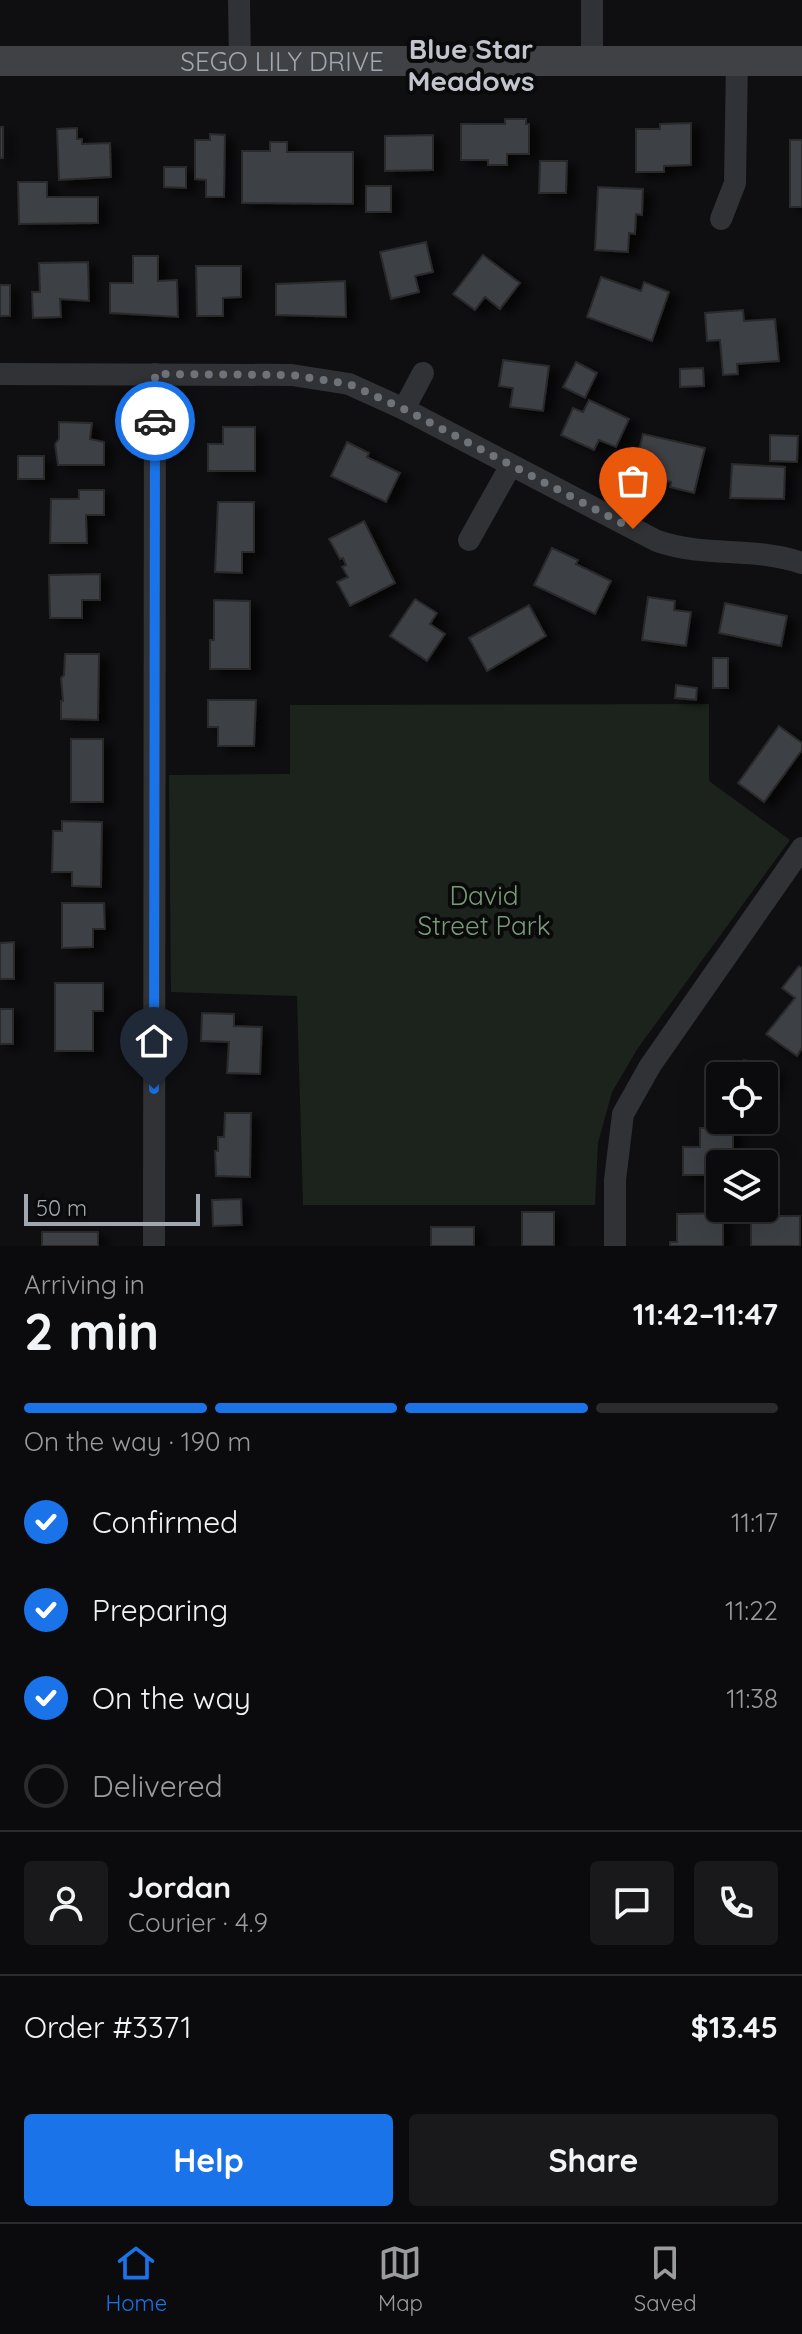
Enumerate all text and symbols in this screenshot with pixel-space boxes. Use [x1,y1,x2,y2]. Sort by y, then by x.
district label: Blue Star Meadows [407,31,535,98]
street label: SEGO LILY DRIVE [180,45,384,78]
courier [115,381,195,461]
icon: car [133,399,177,443]
pin [599,447,667,529]
icon: bag [611,459,655,503]
park label: David Street Park [417,879,551,942]
pin [120,1007,188,1089]
icon: home [132,1019,176,1063]
map controls [706,1062,778,1222]
button: locate [706,1062,778,1134]
button: layers [706,1150,778,1222]
scale bar [24,1190,200,1226]
text: 50 m [36,1194,87,1222]
text: Arriving in [24,1268,145,1301]
text: 11:42–11:47 [633,1295,778,1333]
text: 2 min [24,1298,159,1363]
text: On the way · 190 m [24,1425,251,1458]
icon: check [24,1500,68,1544]
text: Confirmed [92,1503,238,1541]
text: 11:17 [731,1506,778,1539]
icon: check [24,1588,68,1632]
text: Preparing [92,1591,228,1629]
text: 11:22 [725,1594,778,1627]
icon: check [24,1676,68,1720]
text: On the way [92,1679,251,1717]
text: 11:38 [726,1682,778,1715]
text: Delivered [92,1767,223,1805]
button: person [24,1861,108,1945]
button: chat [590,1861,674,1945]
button: phone [694,1861,778,1945]
text: Jordan [128,1868,231,1906]
text: Courier · 4.9 [128,1906,268,1939]
text: Order #3371 [24,2008,192,2046]
text: $13.45 [691,2008,778,2046]
button: Help [24,2114,393,2206]
button: Share [409,2114,778,2206]
tab: Home [105,2241,167,2317]
tab: Map [378,2241,423,2317]
tab: Saved [634,2241,697,2317]

